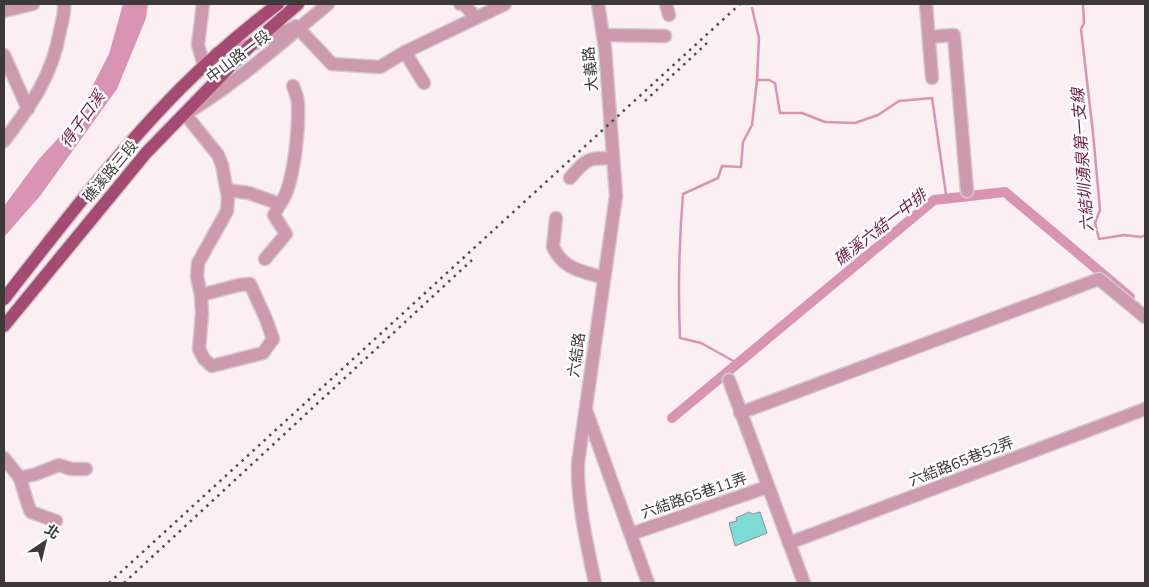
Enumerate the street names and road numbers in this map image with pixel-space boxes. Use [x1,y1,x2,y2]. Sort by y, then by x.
street label: 中山路一段 [202,26,274,86]
street label: 大義路 [579,46,601,92]
street label: 礁溪路三段 [79,136,141,206]
street label: 六結路 [563,331,589,379]
street label: 六結路65巷52弄 [906,432,1016,490]
street label: 六結路65巷11弄 [638,468,750,522]

